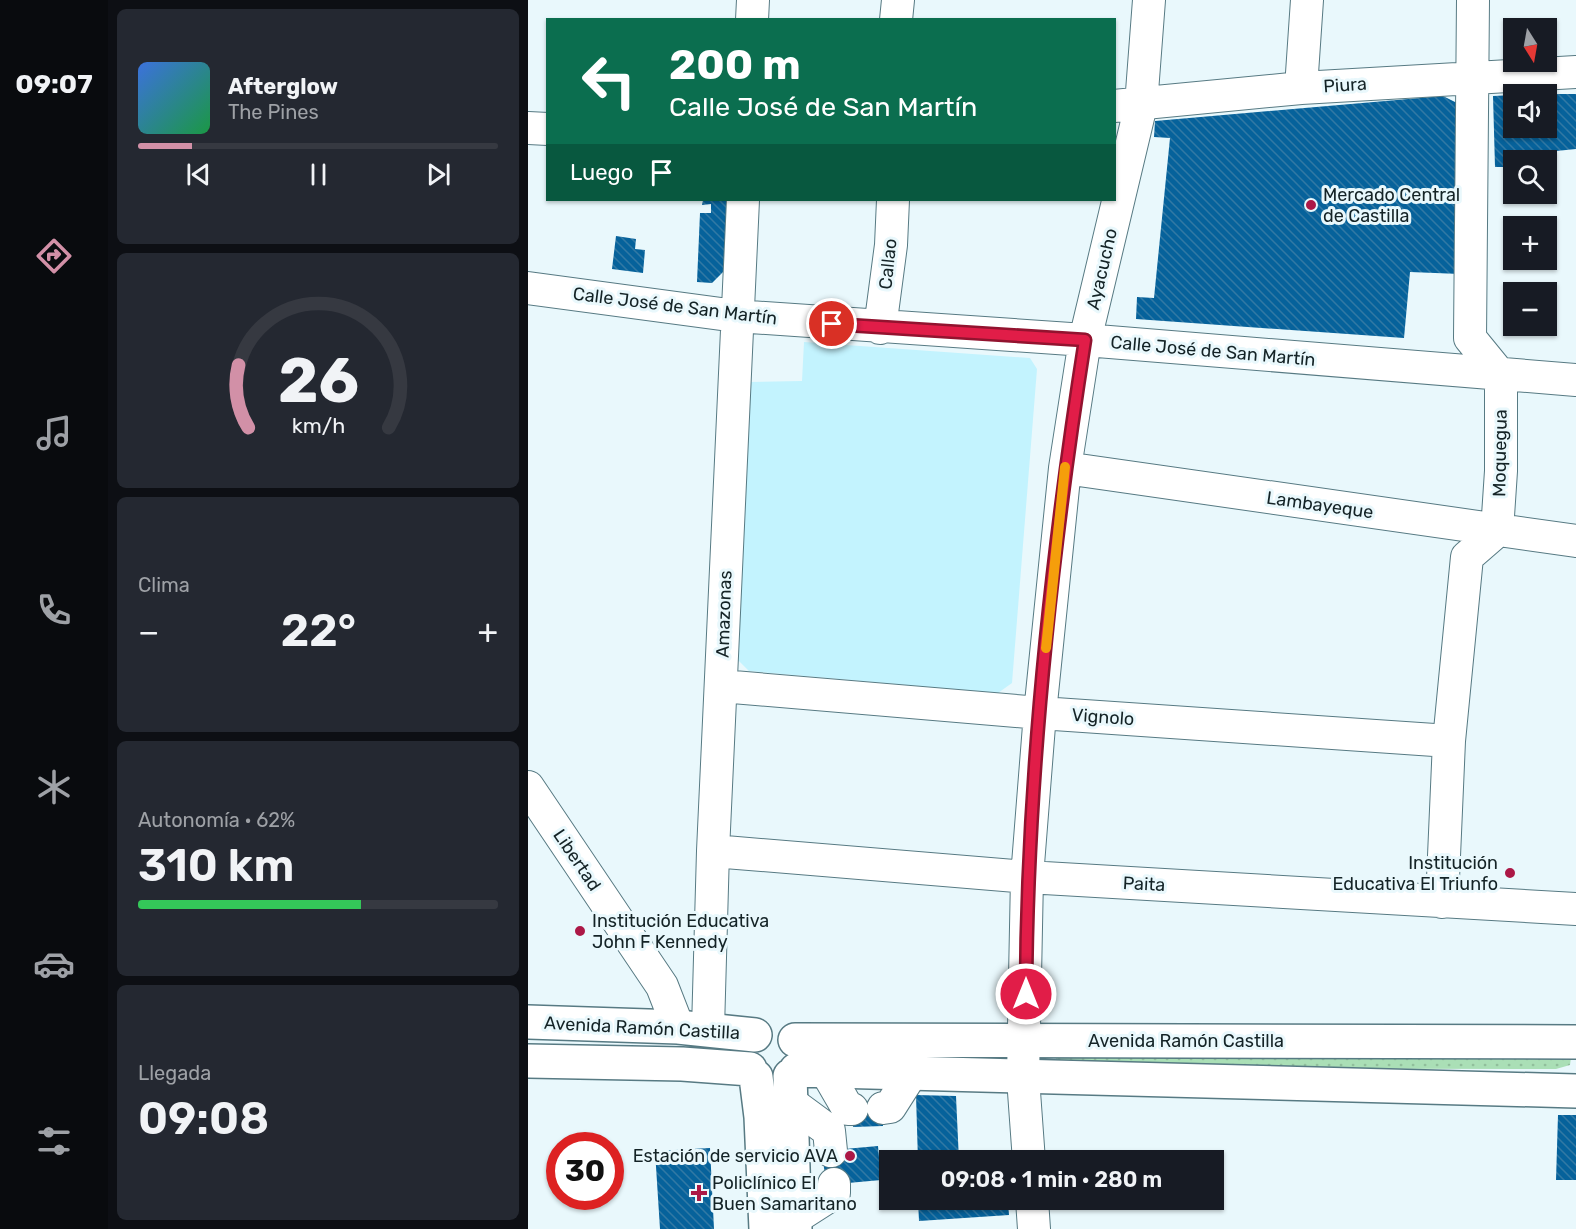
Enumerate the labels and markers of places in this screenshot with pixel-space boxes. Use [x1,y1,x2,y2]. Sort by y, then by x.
place label: Mercado Central de Castilla [1323,184,1460,227]
marker: Mercado Central de Castilla [1304,198,1318,212]
pin [806,298,857,349]
place label: Institución Educativa El Triunfo [1332,852,1498,895]
marker: Institución Educativa El Triunfo [1503,866,1517,880]
place label: Institución Educativa John F Kennedy [592,910,769,953]
marker: Institución Educativa John F Kennedy [573,924,587,938]
place label: Estación de servicio AVA [633,1145,838,1167]
marker: Estación de servicio AVA [843,1149,857,1163]
place label: Policlínico El Buen Samaritano [712,1172,857,1215]
marker: Policlínico El Buen Samaritano [690,1184,708,1202]

